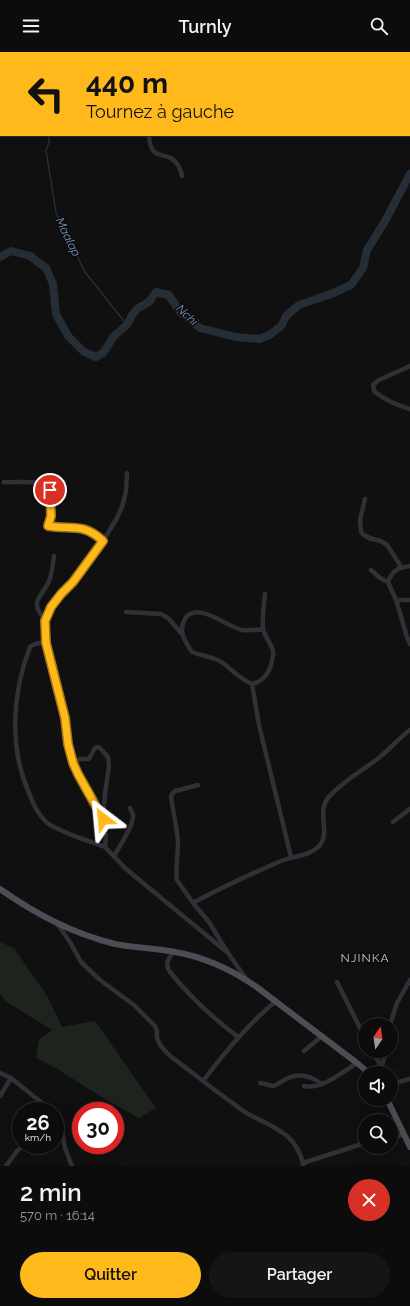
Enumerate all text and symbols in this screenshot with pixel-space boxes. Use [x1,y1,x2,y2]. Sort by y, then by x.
icon: menu [20,15,42,37]
icon: search [368,15,390,37]
text: Turnly [178,16,232,37]
text: 440 m [86,67,168,100]
icon: left [20,68,72,120]
text: Tournez à gauche [86,101,234,122]
water label: Maalap [53,215,83,259]
water label: Nchi [173,302,201,329]
pin [33,473,67,507]
icon: arrive [39,479,61,501]
position arrow [82,798,124,840]
district label: NJINKA [340,951,390,965]
north arrow [358,1018,398,1058]
map controls [358,1018,398,1154]
button: sound [358,1066,398,1106]
speed limit sign: 30 [72,1102,124,1154]
text: 26 [26,1111,50,1135]
button: search [358,1114,398,1154]
text: km/h [25,1132,51,1143]
text: 2 min [20,1178,82,1207]
button: close [348,1179,390,1221]
text: 570 m · 16:14 [20,1208,95,1223]
button: Quitter [20,1252,201,1298]
button: Partager [209,1252,390,1298]

